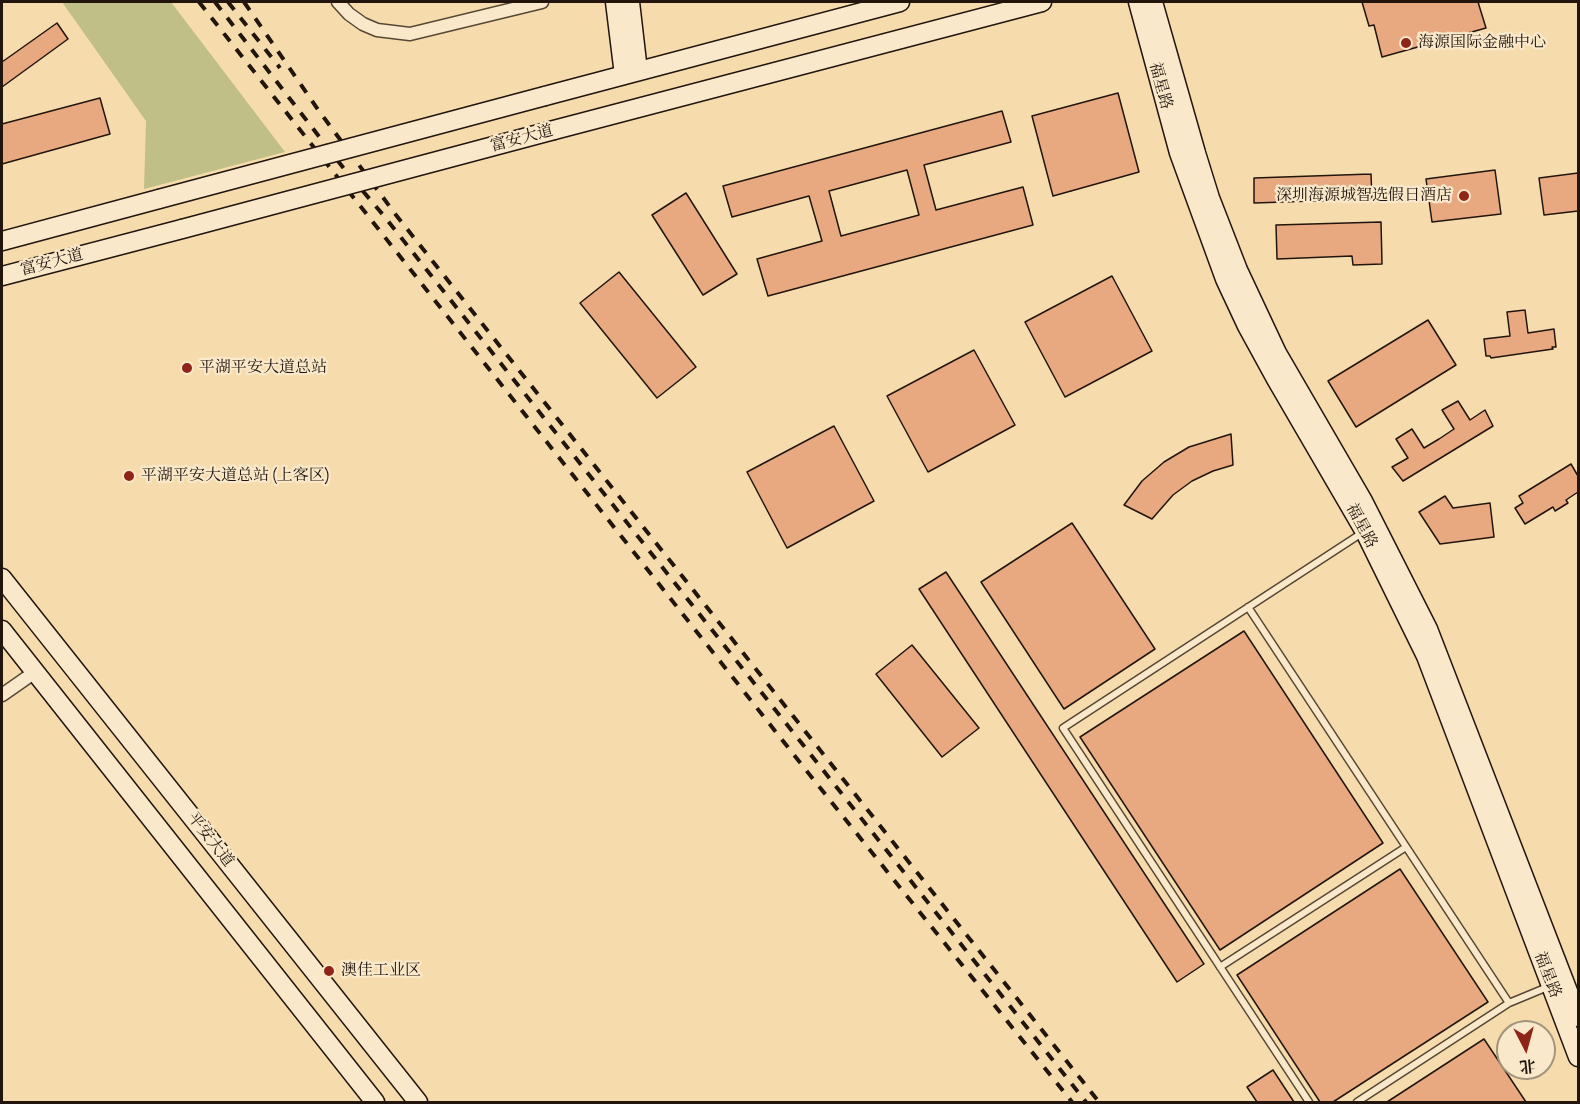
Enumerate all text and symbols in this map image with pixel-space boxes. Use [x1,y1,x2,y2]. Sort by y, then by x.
place label: 海源国际金融中心 [1418,33,1546,53]
marker: 海源国际金融中心 [1399,36,1413,50]
street label: 福星路 [1145,60,1175,112]
street label: 富安大道 [489,121,555,157]
place label: 深圳海源城智选假日酒店 [1276,186,1452,206]
marker: 深圳海源城智选假日酒店 [1457,189,1471,203]
street label: 富安大道 [19,245,85,281]
place label: 平湖平安大道总站 [199,358,327,378]
marker: 平湖平安大道总站 [180,361,194,375]
place label: 平湖平安大道总站 (上客区) [141,466,329,486]
marker: 平湖平安大道总站 (上客区) [122,469,136,483]
street label: 福星路 [1341,500,1381,552]
street label: 平安大道 [183,809,237,871]
street label: 福星路 [1529,949,1565,1001]
place label: 澳佳工业区 [341,961,421,981]
marker: 澳佳工业区 [322,964,336,978]
north arrow [1496,1020,1556,1080]
text: 北 [1519,1056,1537,1077]

